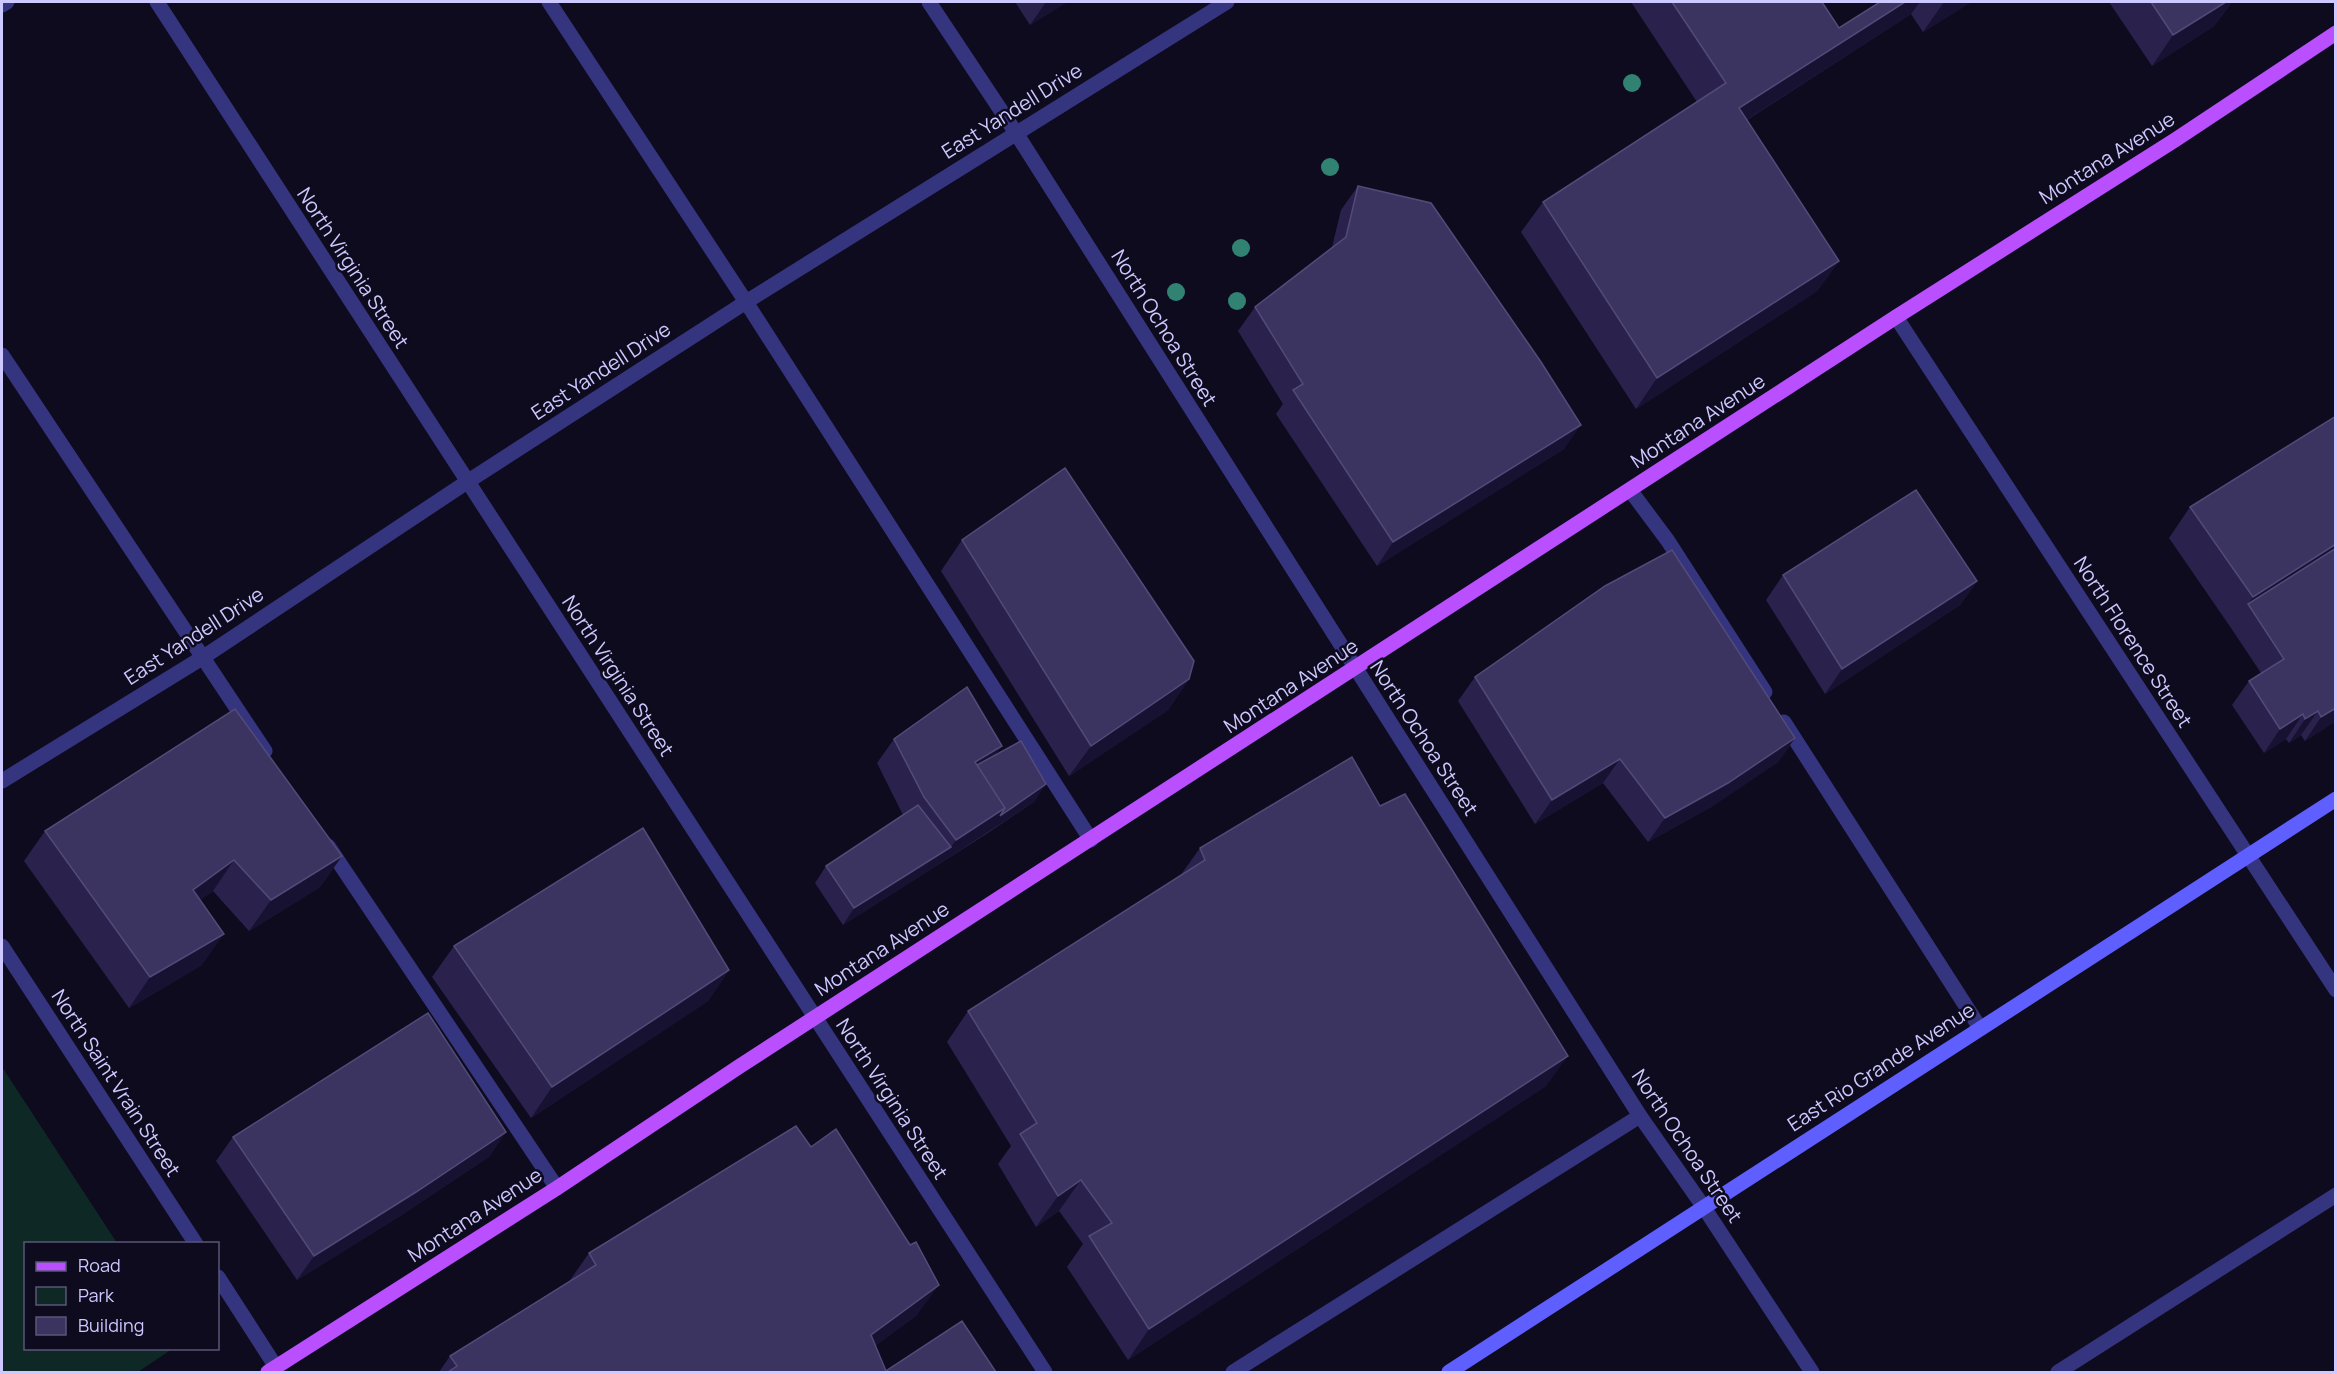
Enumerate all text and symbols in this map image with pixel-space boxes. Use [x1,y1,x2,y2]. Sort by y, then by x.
street label: East Yandell Drive [936,56,1087,165]
street label: Montana Avenue [2034,105,2180,210]
street label: North Virginia Street [291,182,416,353]
street label: North Ochoa Street [1105,244,1223,411]
street label: East Yandell Drive [526,315,676,426]
street label: Montana Avenue [1625,367,1770,474]
street label: North Florence Street [2068,551,2199,732]
street label: East Yandell Drive [119,580,269,691]
street label: North Virginia Street [556,590,681,761]
street label: Montana Avenue [1218,632,1363,739]
street label: North Ochoa Street [1364,655,1485,820]
street label: Montana Avenue [809,895,954,1002]
street label: North Saint Vrain Street [46,984,187,1181]
street label: East Rio Grande Avenue [1782,996,1979,1137]
street label: North Virginia Street [830,1013,955,1184]
street label: North Ochoa Street [1626,1064,1749,1228]
street label: Montana Avenue [402,1161,547,1268]
legend [24,1242,219,1350]
text: Road [78,1253,121,1277]
text: Park [78,1283,115,1307]
text: Building [78,1313,144,1337]

